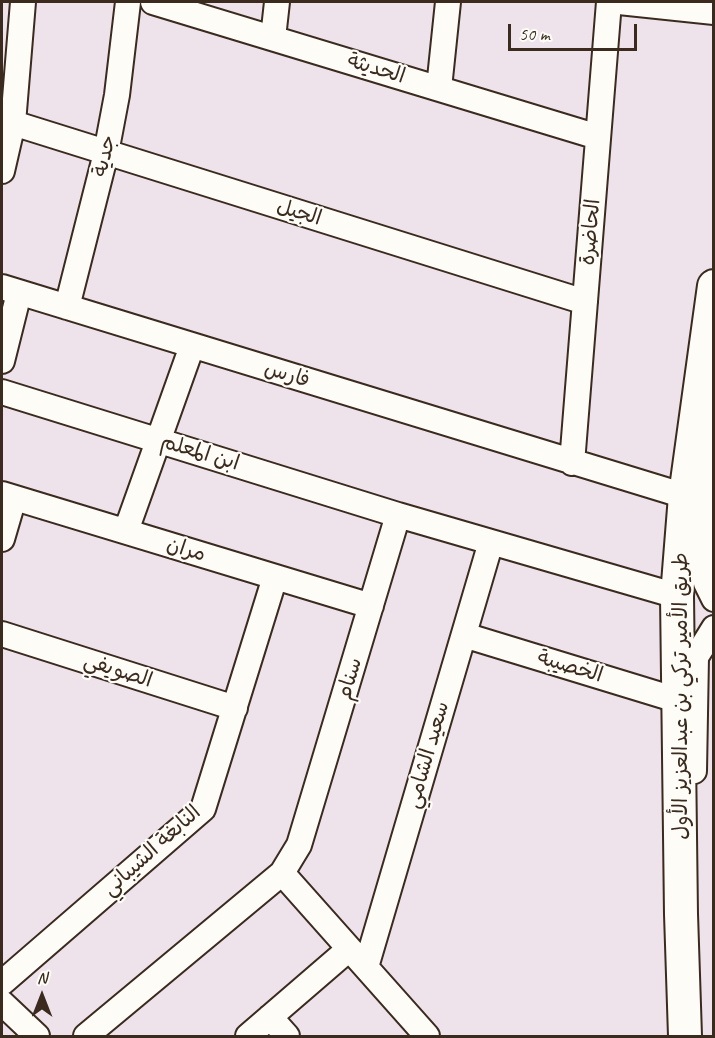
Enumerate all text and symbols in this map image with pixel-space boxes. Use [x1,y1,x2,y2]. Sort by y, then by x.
scale bar [511,12,640,50]
text: 50 m [519,23,550,45]
street label: الحديثة [344,48,408,90]
street label: جدية [88,133,122,179]
street label: الجيل [273,194,325,232]
street label: الحاضرة [576,198,606,266]
street label: فارس [261,356,313,394]
street label: ابن المعلم [158,429,242,477]
street label: مران [163,532,209,568]
street label: طريق الأمير تركي بن عبدالعزيز الأول [668,552,694,840]
street label: الخصيبة [534,645,606,689]
street label: الصويفي [81,648,155,694]
street label: سنام [332,655,368,703]
street label: سعيد الشامي [401,699,455,811]
street label: النابغة الشيباني [98,800,206,902]
north arrow [12,966,72,1026]
text: N [37,968,47,988]

